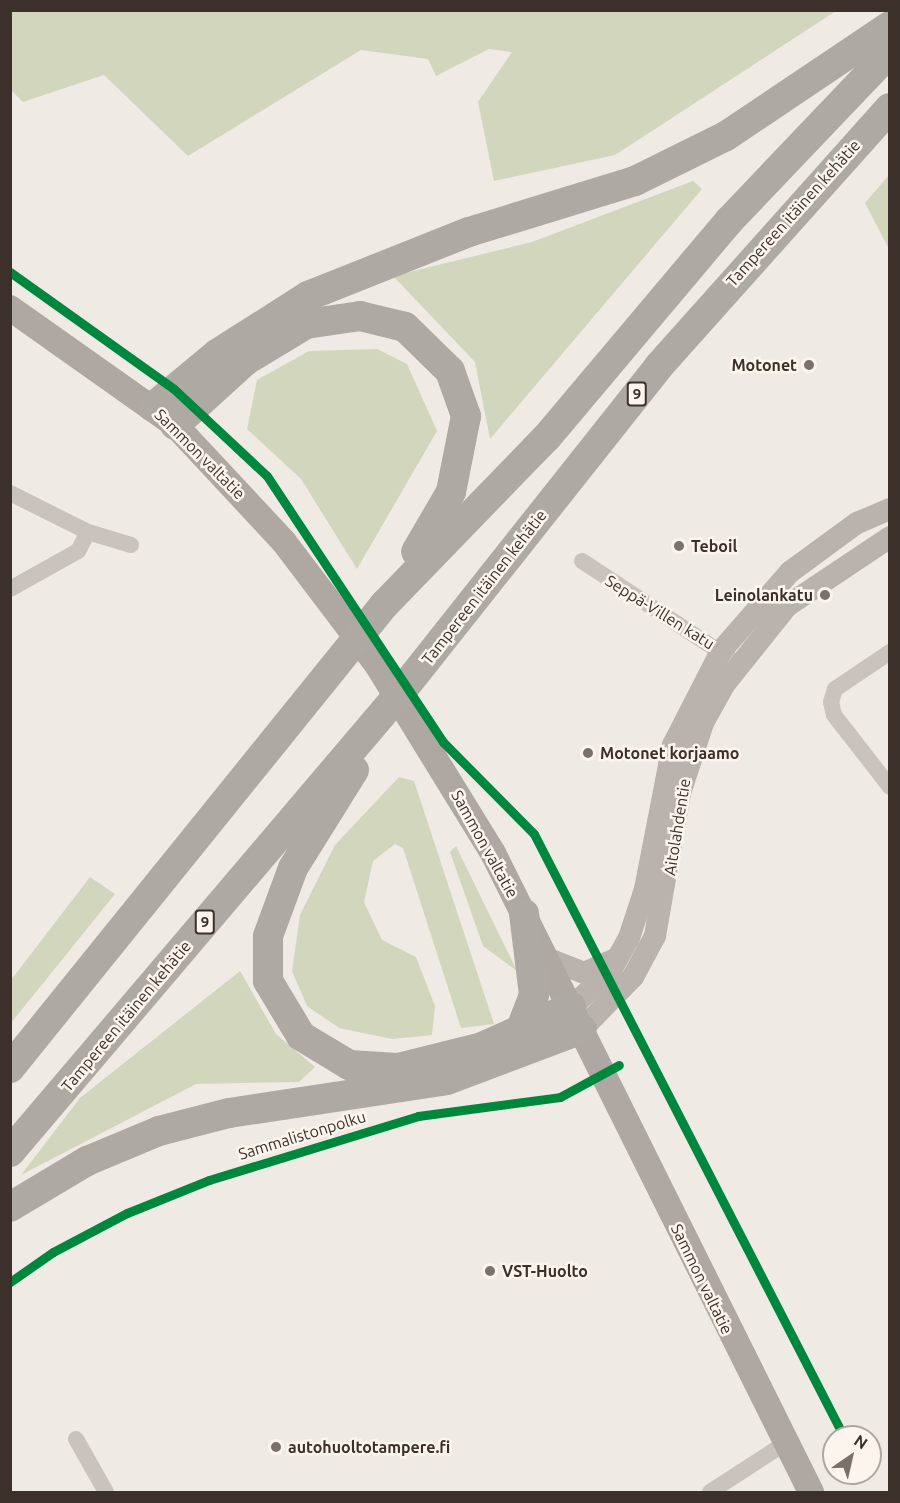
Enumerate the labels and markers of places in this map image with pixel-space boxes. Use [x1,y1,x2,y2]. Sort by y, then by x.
place label: Motonet [731,355,797,375]
marker: Motonet [802,358,816,372]
place label: Teboil [691,536,737,556]
marker: Teboil [672,539,686,553]
place label: Leinolankatu [715,585,813,605]
marker: Leinolankatu [818,588,832,602]
place label: Motonet korjaamo [600,743,739,763]
marker: Motonet korjaamo [581,746,595,760]
place label: VST-Huolto [502,1261,588,1281]
marker: VST-Huolto [483,1264,497,1278]
place label: autohuoltotampere.fi [288,1437,450,1457]
marker: autohuoltotampere.fi [269,1440,283,1454]

